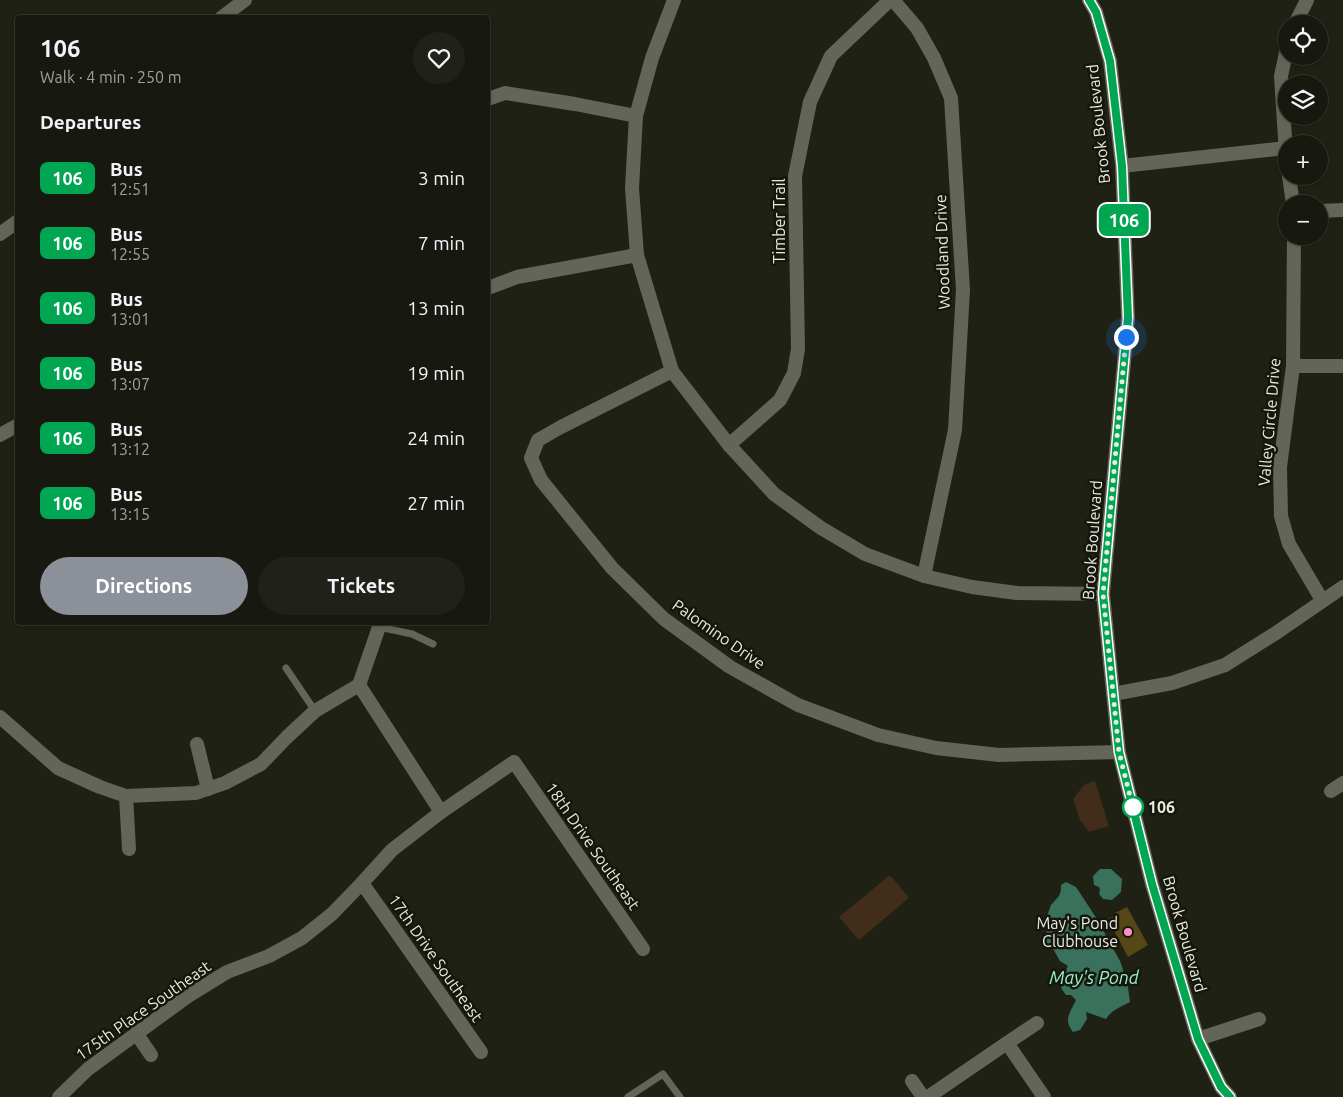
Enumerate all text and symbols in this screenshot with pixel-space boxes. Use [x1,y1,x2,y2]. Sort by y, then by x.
map controls [1278,15,1328,245]
button: locate [1278,15,1328,65]
button: heart [413,32,465,84]
text: 106 [40,35,81,62]
street label: Brook Boulevard [1083,63,1113,185]
text: Walk · 4 min · 250 m [40,68,182,86]
button: layers [1278,75,1328,125]
text: Departures [40,111,141,133]
button: + [1278,135,1328,185]
text: Bus [110,158,143,180]
text: 3 min [418,167,465,189]
text: 106 [52,168,83,188]
street label: Timber Trail [770,178,788,264]
text: 12:51 [110,180,150,198]
street label: Woodland Drive [931,194,953,310]
button: − [1278,195,1328,245]
line badge: 106 [1095,204,1153,236]
text: 106 [1109,210,1139,230]
text: Bus [110,223,143,245]
text: 7 min [418,232,465,254]
text: 106 [52,233,83,253]
text: 12:55 [110,245,150,263]
text: Bus [110,288,143,310]
text: 13 min [407,297,465,319]
text: 106 [52,298,83,318]
text: 13:01 [110,310,150,328]
your location [1114,325,1139,350]
text: Bus [110,353,143,375]
street label: Valley Circle Drive [1254,357,1284,487]
text: 19 min [407,362,465,384]
text: 106 [52,363,83,383]
text: 13:07 [110,375,150,393]
text: Bus [110,418,143,440]
text: 24 min [407,427,465,449]
text: 106 [52,428,83,448]
text: 13:12 [110,440,150,458]
street label: Brook Boulevard [1079,480,1105,600]
text: Bus [110,483,143,505]
text: 27 min [407,492,465,514]
text: 106 [52,493,83,513]
text: 13:15 [110,505,150,523]
button: Directions [40,557,248,615]
button: Tickets [258,557,465,615]
street label: Palomino Drive [669,595,769,673]
street label: 18th Drive Southeast [542,779,644,914]
marker: 106 [1122,796,1144,818]
place label: 106 [1148,798,1175,816]
street label: Brook Boulevard [1160,874,1210,994]
street label: 17th Drive Southeast [385,891,487,1026]
place label: May's Pond Clubhouse [1036,914,1118,950]
marker: May's Pond Clubhouse [1122,926,1134,938]
street label: 175th Place Southeast [72,956,215,1063]
water label: May's Pond [1049,967,1140,987]

